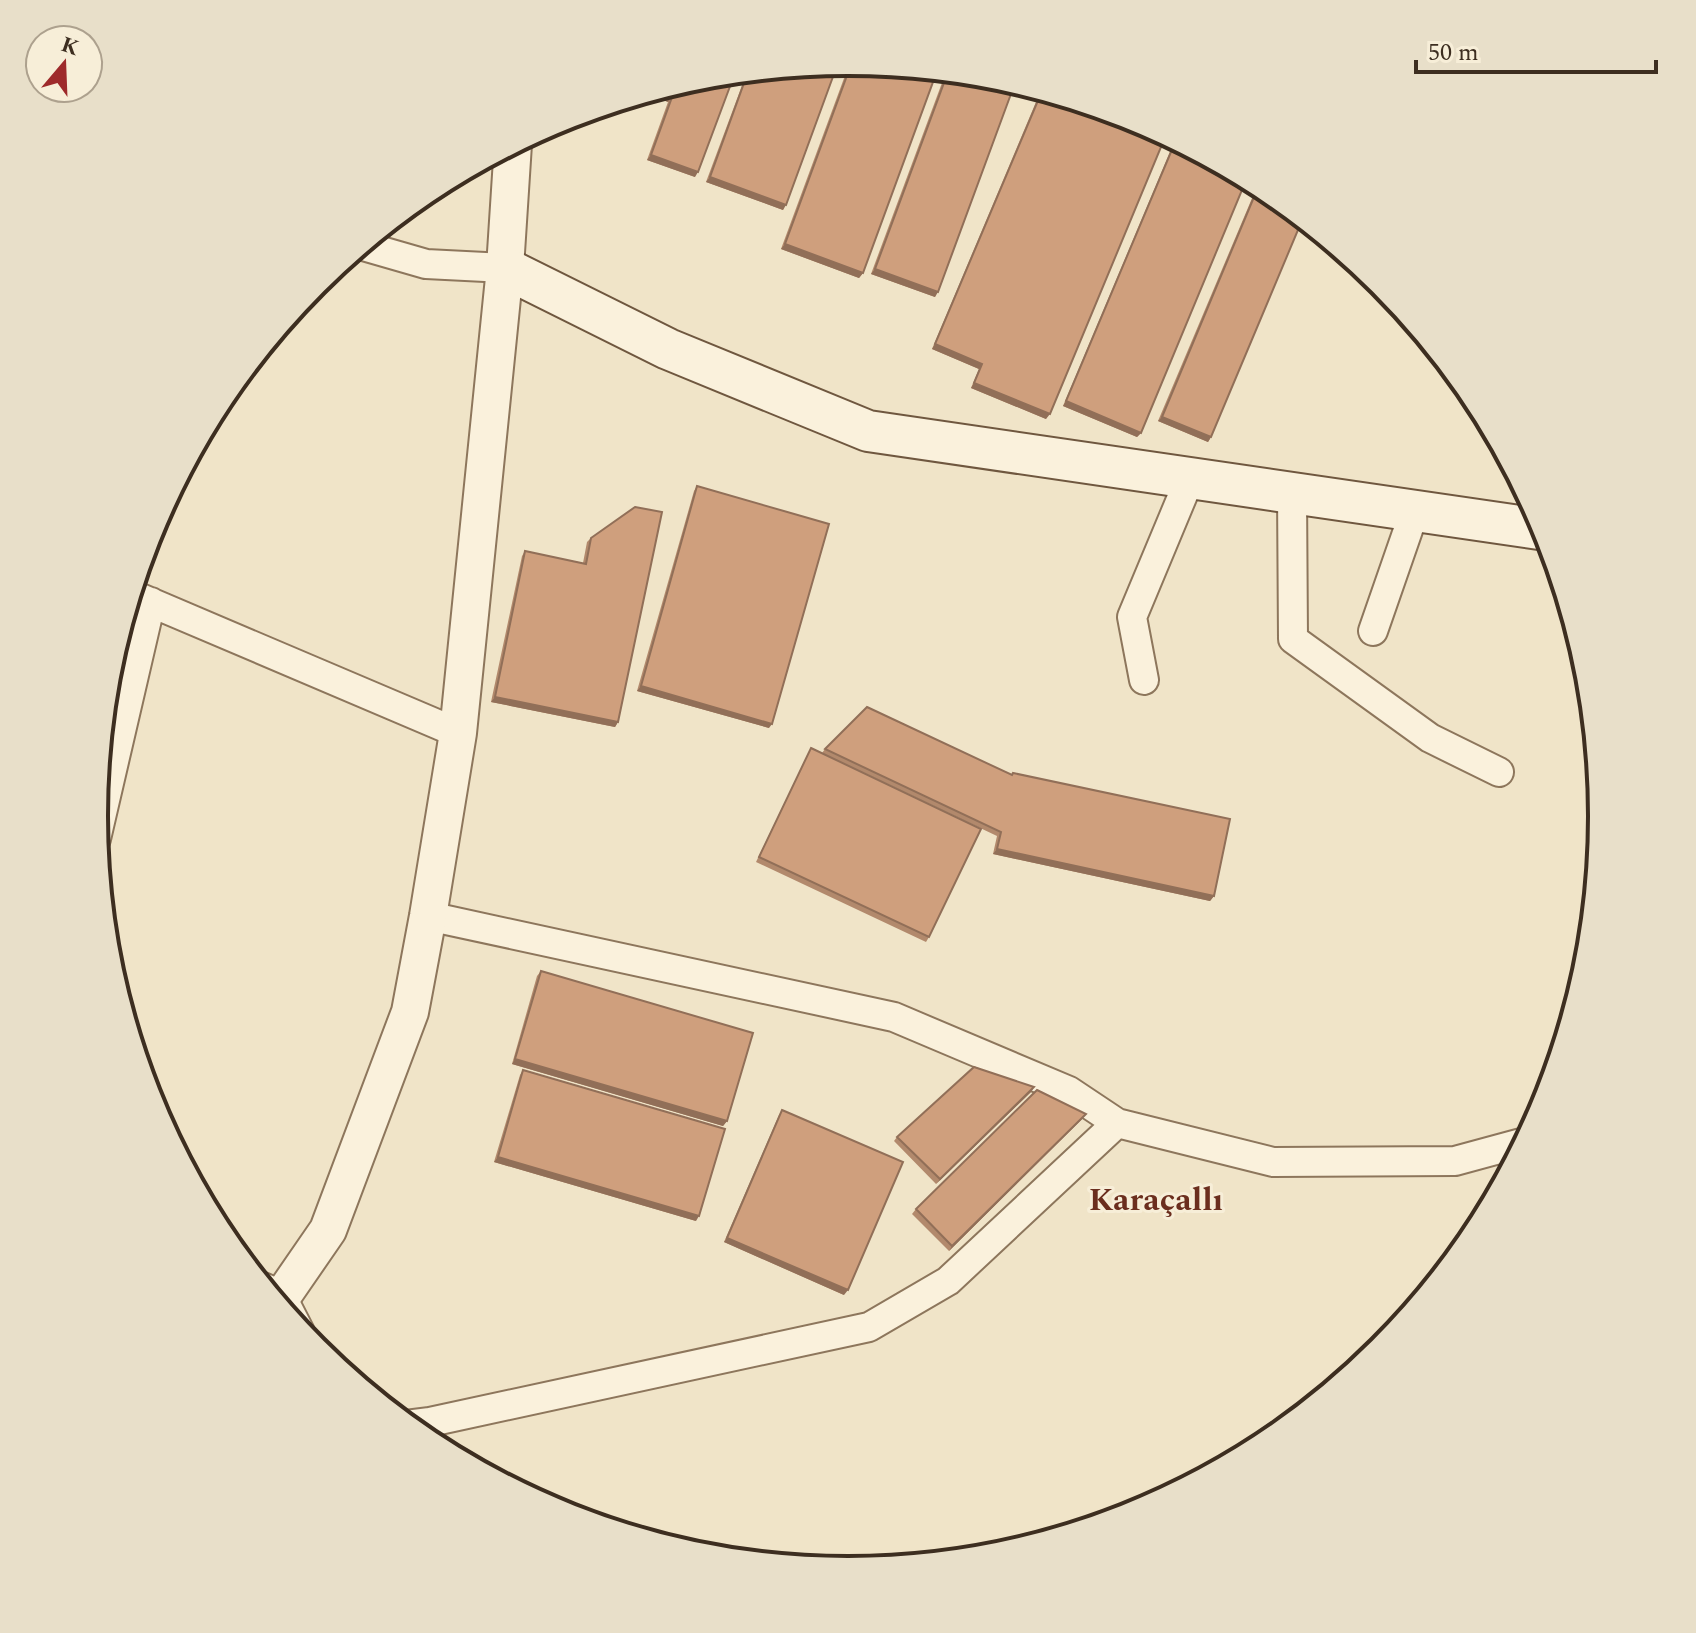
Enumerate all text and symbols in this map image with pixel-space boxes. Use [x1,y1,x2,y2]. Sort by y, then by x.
north arrow [24,24,104,104]
scale bar [1416,24,1656,74]
text: K [57,28,83,65]
text: 50 m [1428,35,1479,71]
district label: Karaçallı [1089,1176,1223,1225]

